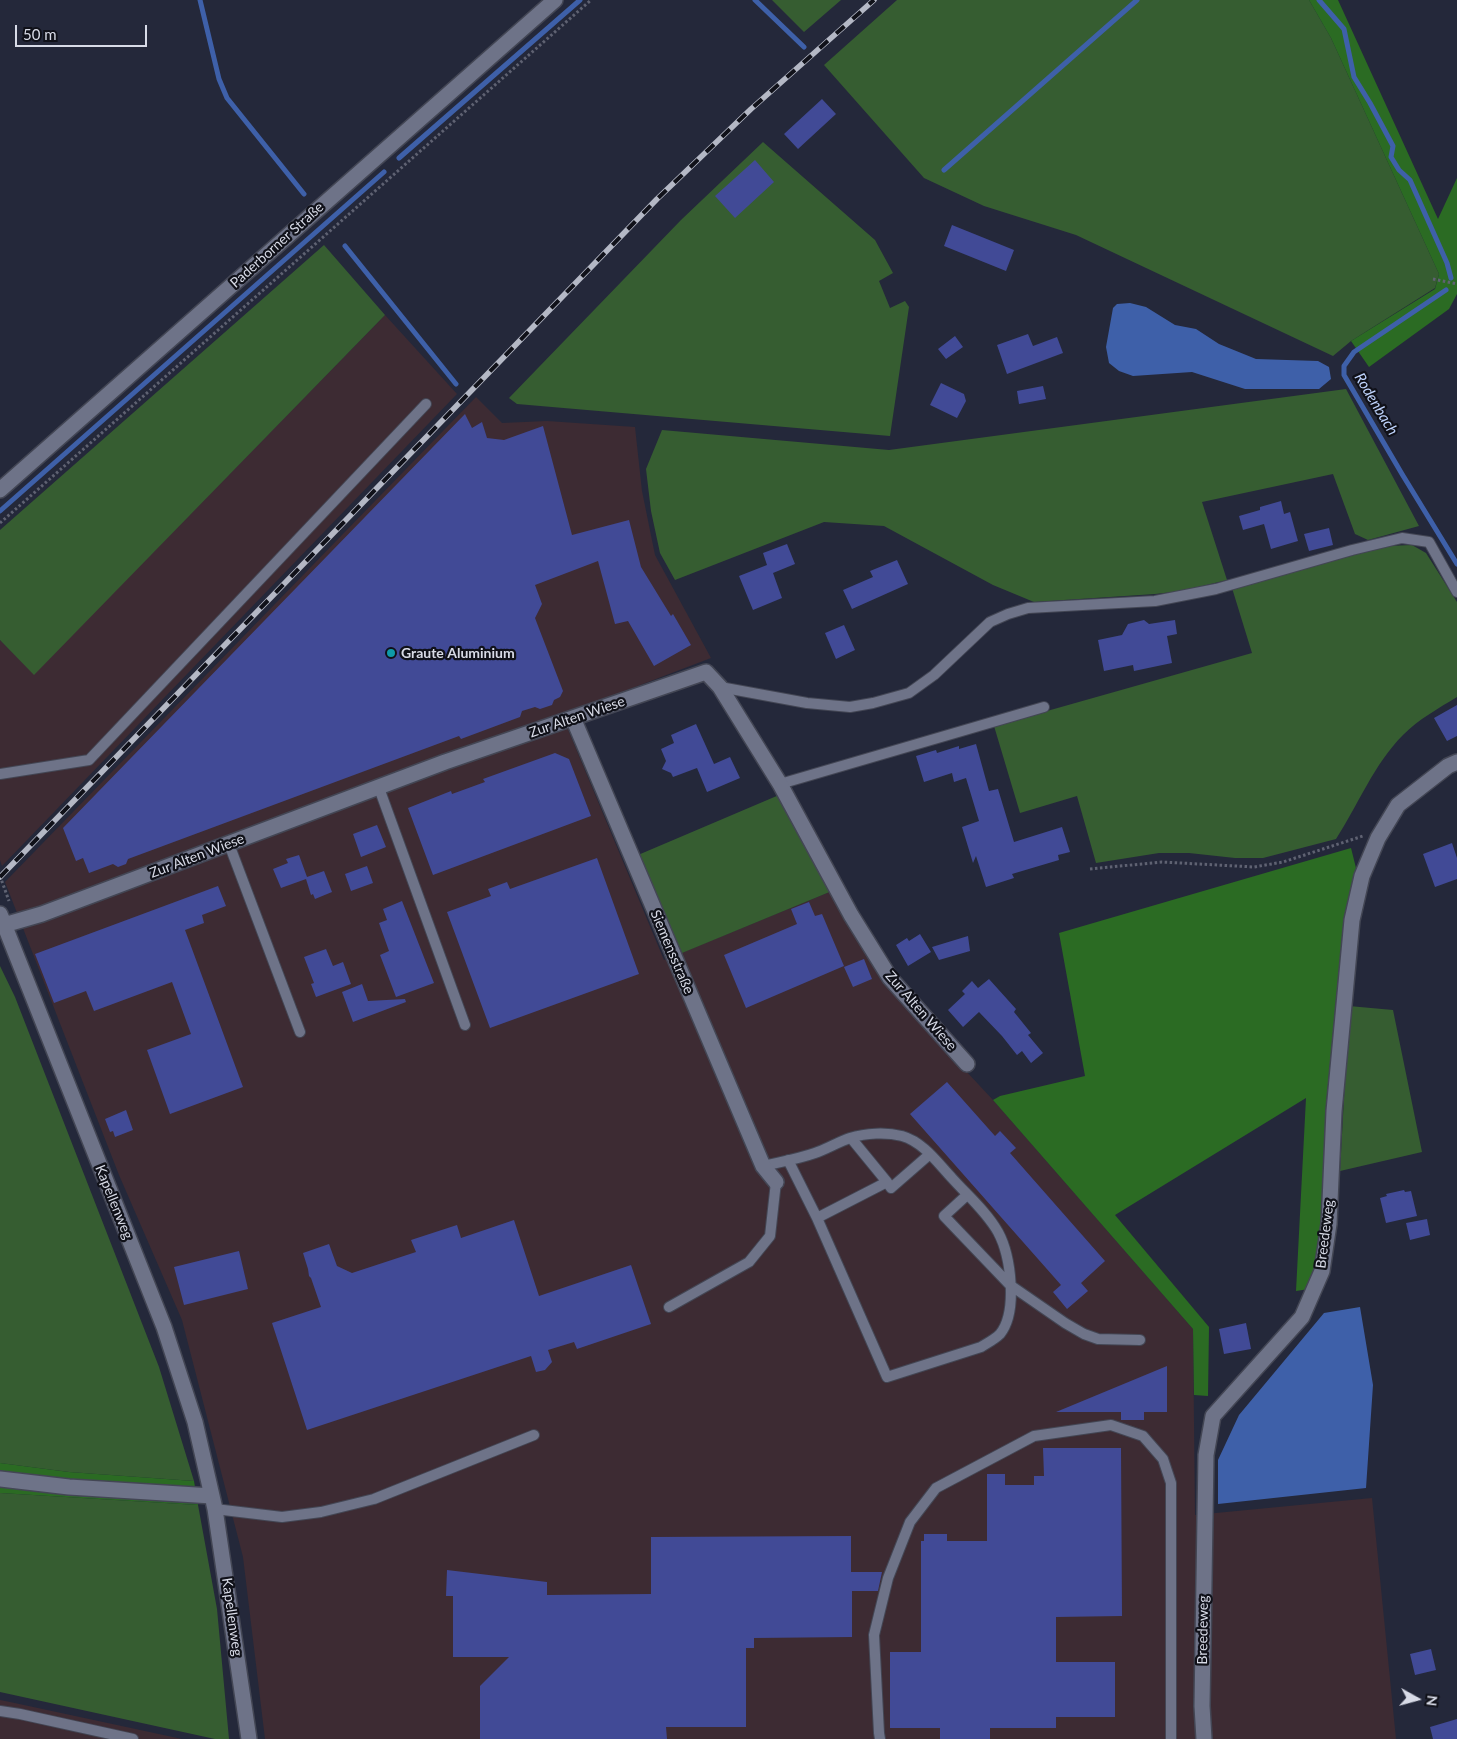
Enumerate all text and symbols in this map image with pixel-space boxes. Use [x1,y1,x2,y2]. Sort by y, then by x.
scale bar [18,15,150,47]
text: 50 m [23,25,57,43]
street label: Paderborner Straße [227,199,327,291]
water label: Rodenbach [1350,370,1402,438]
place label: Graute Aluminium [401,645,515,661]
marker: Graute Aluminium [385,647,397,659]
street label: Zur Alten Wiese [527,693,627,741]
street label: Zur Alten Wiese [147,830,247,882]
street label: Siemensstraße [647,907,697,997]
street label: Zur Alten Wiese [882,968,960,1054]
street label: Kapellenweg [91,1162,137,1242]
street label: Breedeweg [1312,1199,1338,1269]
street label: Kapellenweg [218,1577,246,1657]
street label: Breedeweg [1194,1595,1212,1665]
north arrow [1392,1674,1442,1724]
text: N [1423,1694,1441,1707]

